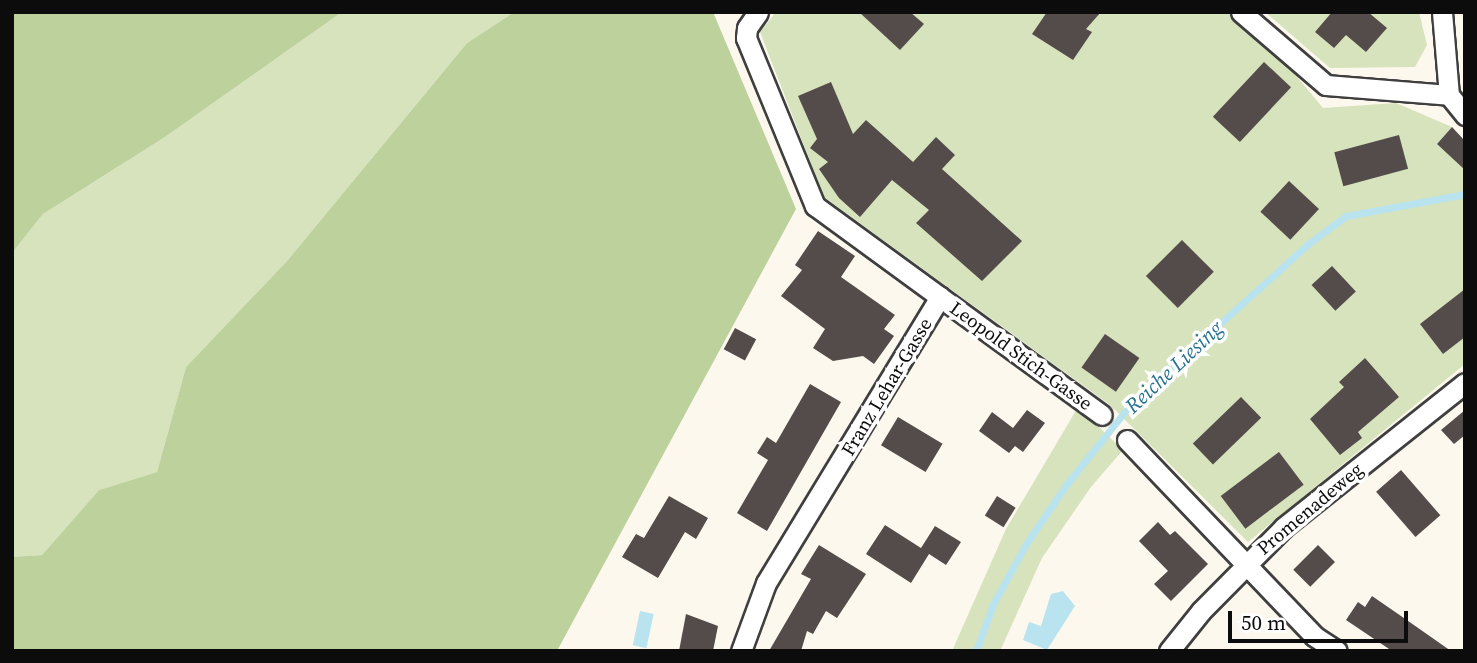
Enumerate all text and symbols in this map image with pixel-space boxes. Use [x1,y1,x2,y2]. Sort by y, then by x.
street label: Leopold Stich-Gasse [945,297,1097,415]
street label: Franz Lehar-Gasse [837,314,937,460]
water label: Reiche Liesing [1120,315,1228,419]
street label: Promenadeweg [1252,458,1368,560]
scale bar [1232,596,1412,640]
text: 50 m [1241,608,1286,637]

